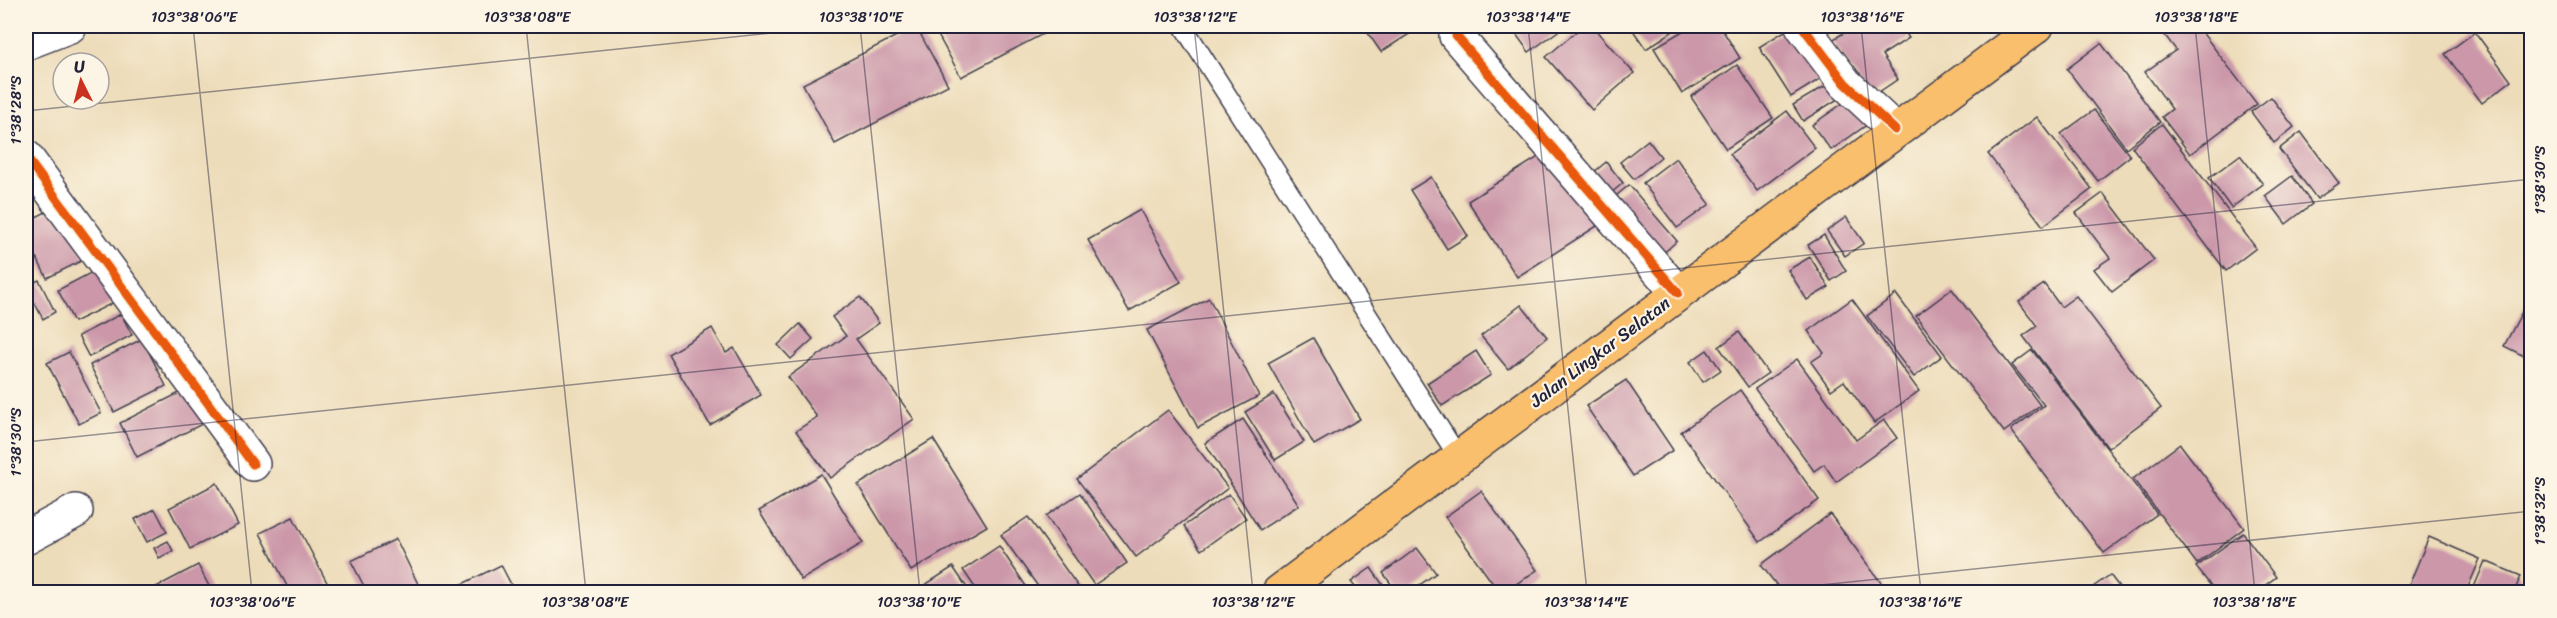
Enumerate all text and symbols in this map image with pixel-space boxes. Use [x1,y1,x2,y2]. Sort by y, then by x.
text: 103°38'06"E [151,4,239,30]
text: 103°38'08"E [484,4,572,30]
text: 103°38'10"E [819,4,905,30]
text: 103°38'12"E [1153,4,1238,30]
text: 103°38'14"E [1486,4,1572,30]
text: 103°38'16"E [1821,4,1905,30]
text: 103°38'18"E [2154,4,2239,30]
north arrow [51,51,111,111]
text: U [73,51,88,82]
text: 1°38'28"S [3,75,29,145]
text: 1°38'30"S [2527,145,2553,215]
street label: Jalan Lingkar Selatan [1522,288,1678,417]
text: 1°38'30"S [3,407,29,477]
text: 1°38'32"S [2527,476,2553,545]
text: 103°38'06"E [209,589,297,615]
text: 103°38'08"E [542,589,630,615]
text: 103°38'10"E [877,589,963,615]
text: 103°38'12"E [1211,589,1296,615]
text: 103°38'14"E [1544,589,1630,615]
text: 103°38'16"E [1879,589,1963,615]
text: 103°38'18"E [2212,589,2297,615]

